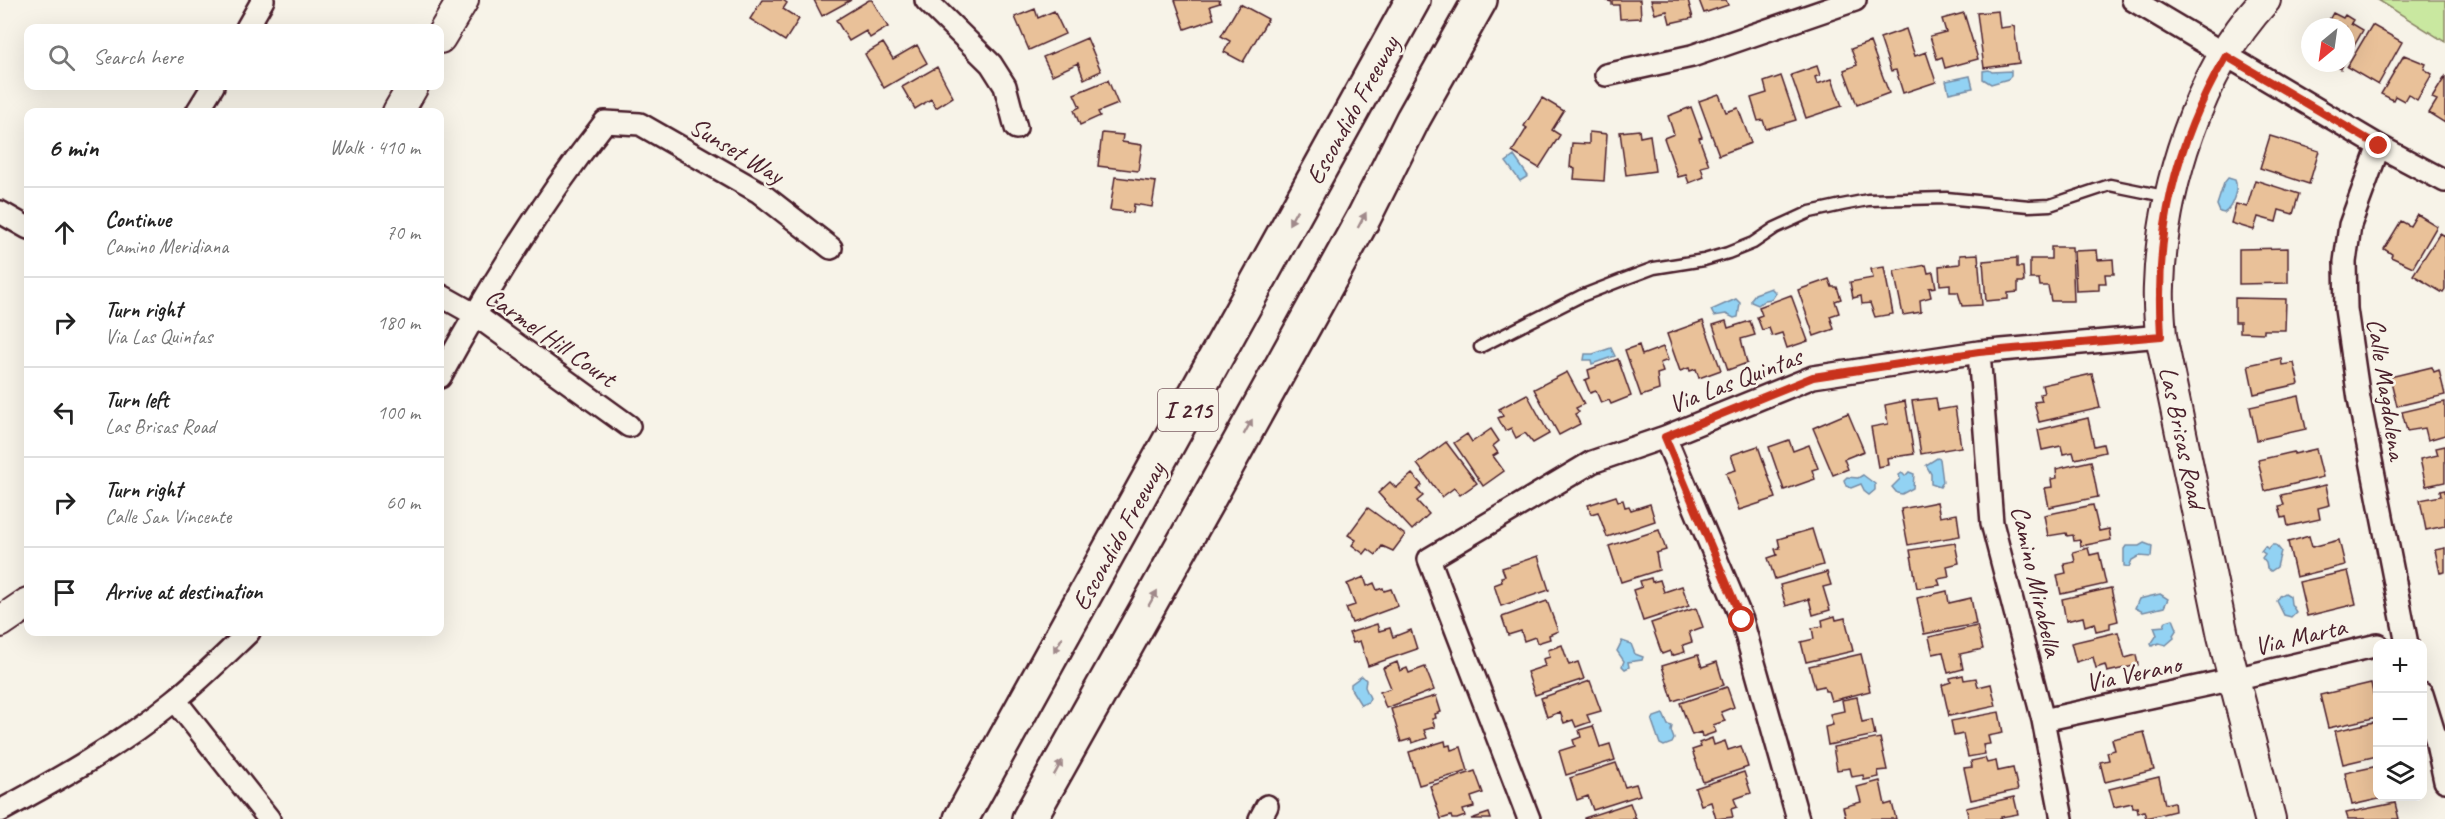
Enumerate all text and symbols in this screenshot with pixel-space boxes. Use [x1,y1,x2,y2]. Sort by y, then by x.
north arrow [2301,18,2355,72]
search box [24,24,444,90]
street label: Escondido Freeway [1298,28,1408,190]
icon: search [45,41,78,74]
text: Search here [93,43,183,71]
street label: Sunset Way [684,110,792,192]
text: 6 min [48,131,98,164]
route end [2365,132,2391,158]
text: Walk · 410 m [330,135,420,160]
text: Continue [105,206,171,234]
one-way arrow [1288,209,1299,225]
one-way arrow [1357,211,1367,228]
icon: ahead [48,216,81,249]
text: 70 m [386,220,420,245]
text: Camino Meridiana [105,234,228,259]
street label: Carmel Hill Court [479,280,624,396]
text: Turn right [105,296,182,324]
icon: right [48,306,81,339]
text: 180 m [377,310,420,335]
street label: Calle Magdalena [2359,316,2414,464]
text: Via Las Quintas [105,324,212,349]
street label: Via Las Quintas [1664,339,1808,421]
street label: Las Brisas Road [2151,364,2214,514]
text: Turn left [105,386,169,414]
road number: I 215 [1158,389,1218,431]
icon: left [48,396,81,429]
text: 100 m [377,400,420,425]
text: Las Brisas Road [105,414,215,439]
one-way arrow [1243,419,1253,436]
street label: Escondido Freeway [1064,454,1174,616]
text: Turn right [105,476,182,504]
icon: right [48,486,81,519]
text: 60 m [386,490,420,515]
street label: Camino Mirabella [2003,502,2070,661]
text: Calle San Vincente [105,504,231,529]
icon: arrive [48,576,81,609]
text: Arrive at destination [105,578,262,606]
one-way arrow [1148,589,1158,606]
route start [1728,606,1754,632]
street label: Via Marta [2251,610,2351,663]
one-way arrow [1052,637,1063,653]
map controls [2373,639,2427,801]
button: + [2373,639,2427,693]
street label: Via Verano [2083,647,2186,700]
button: − [2373,693,2427,747]
button: layers [2373,747,2427,801]
one-way arrow [1053,759,1063,776]

